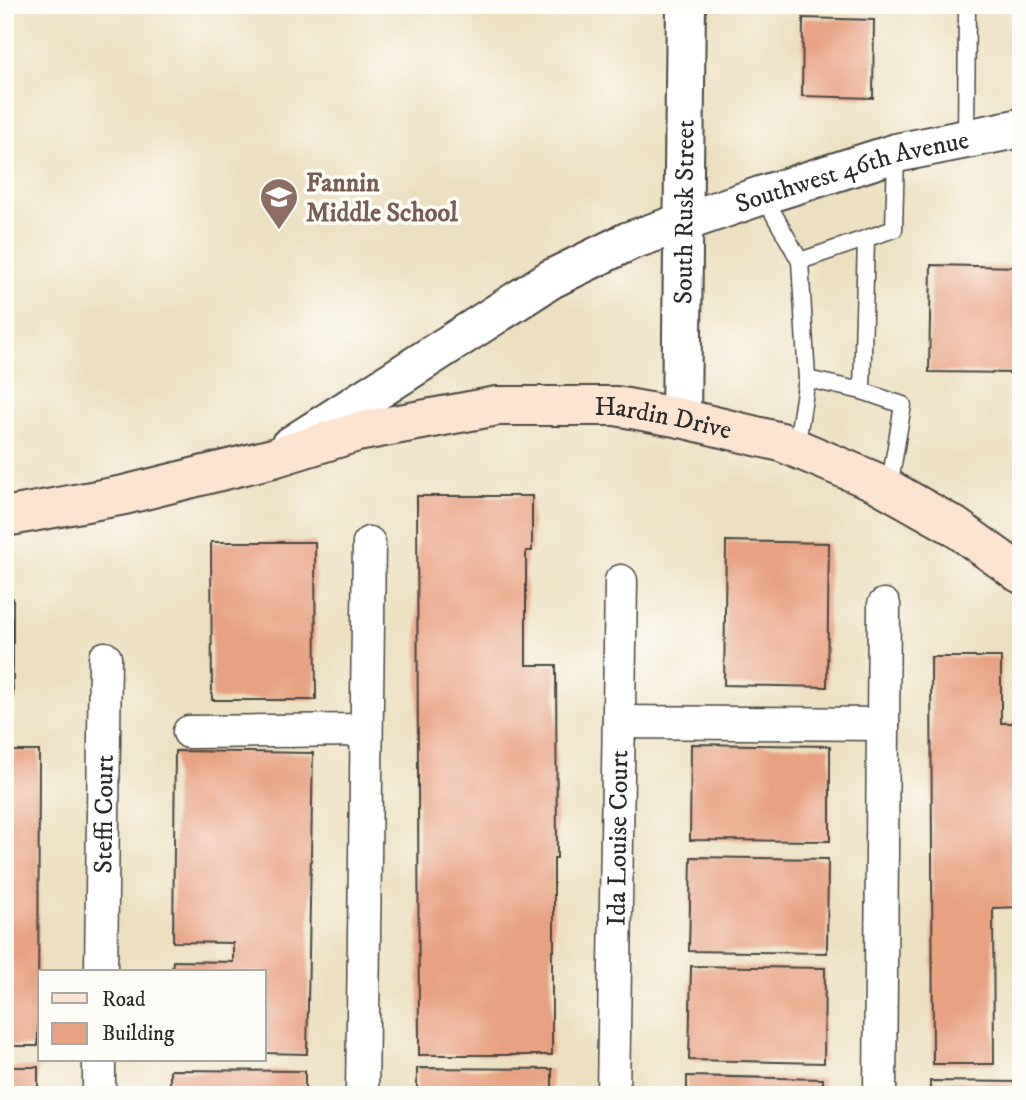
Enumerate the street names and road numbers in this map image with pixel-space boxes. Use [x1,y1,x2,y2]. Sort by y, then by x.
street label: South Rusk Street [667,119,703,305]
street label: Southwest 46th Avenue [731,124,972,221]
street label: Hardin Drive [594,391,735,448]
street label: Ida Louise Court [601,750,636,926]
street label: Steffi Court [87,754,122,874]

